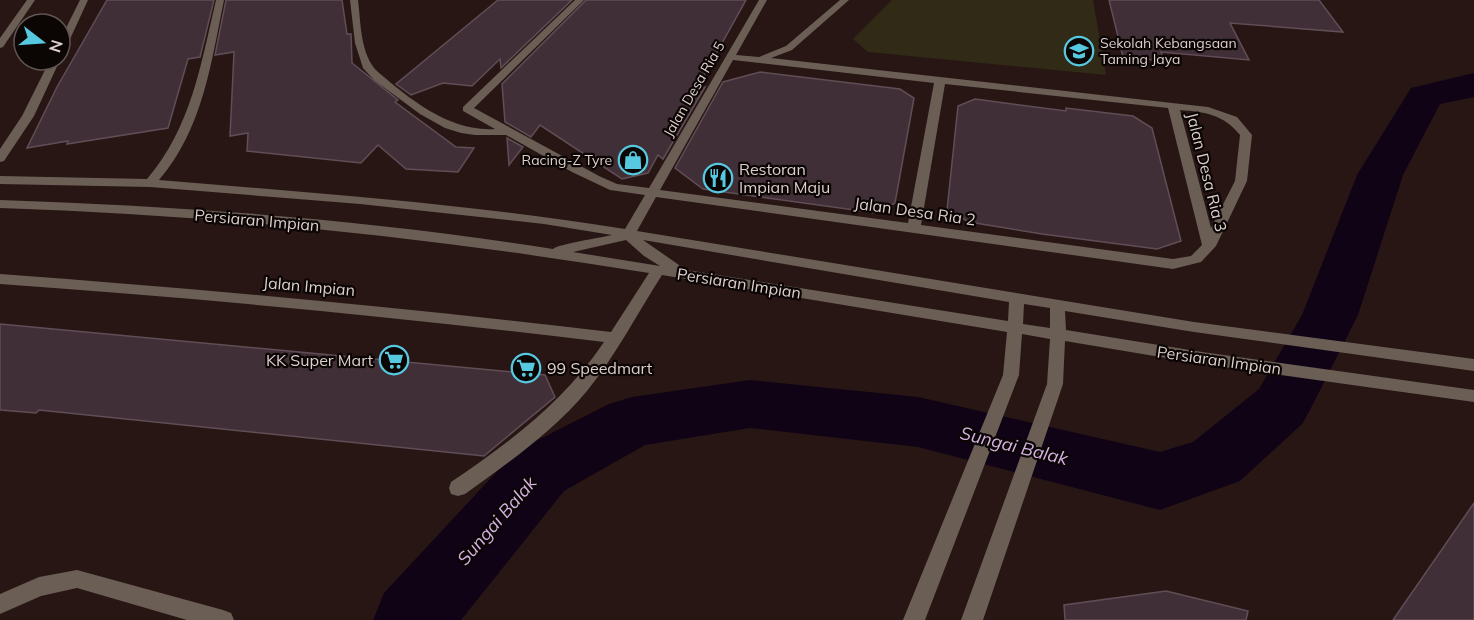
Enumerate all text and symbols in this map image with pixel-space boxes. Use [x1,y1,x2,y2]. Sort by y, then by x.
north arrow [12,12,72,72]
place label: Sekolah Kebangsaan Taming Jaya [1100,34,1237,68]
school or university icon: Sekolah Kebangsaan Taming Jaya [1063,35,1095,67]
text: N [45,38,68,55]
street label: Jalan Desa Ria 5 [659,38,729,140]
street label: Jalan Desa Ria 3 [1182,110,1232,234]
shop icon: Racing-Z Tyre [617,144,649,176]
place label: Racing-Z Tyre [521,151,612,169]
place label: Restoran Impian Maju [739,159,830,197]
restaurant icon: Restoran Impian Maju [702,162,734,194]
street label: Jalan Desa Ria 2 [853,193,977,229]
street label: Persiaran Impian [194,205,320,235]
street label: Persiaran Impian [676,263,802,303]
street label: Jalan Impian [262,272,356,300]
street label: Persiaran Impian [1156,341,1282,379]
supermarket icon: KK Super Mart [378,344,410,376]
place label: KK Super Mart [266,350,373,370]
supermarket icon: 99 Speedmart [510,352,542,384]
place label: 99 Speedmart [547,358,653,378]
water label: Sungai Balak [958,421,1071,470]
water label: Sungai Balak [452,471,542,570]

